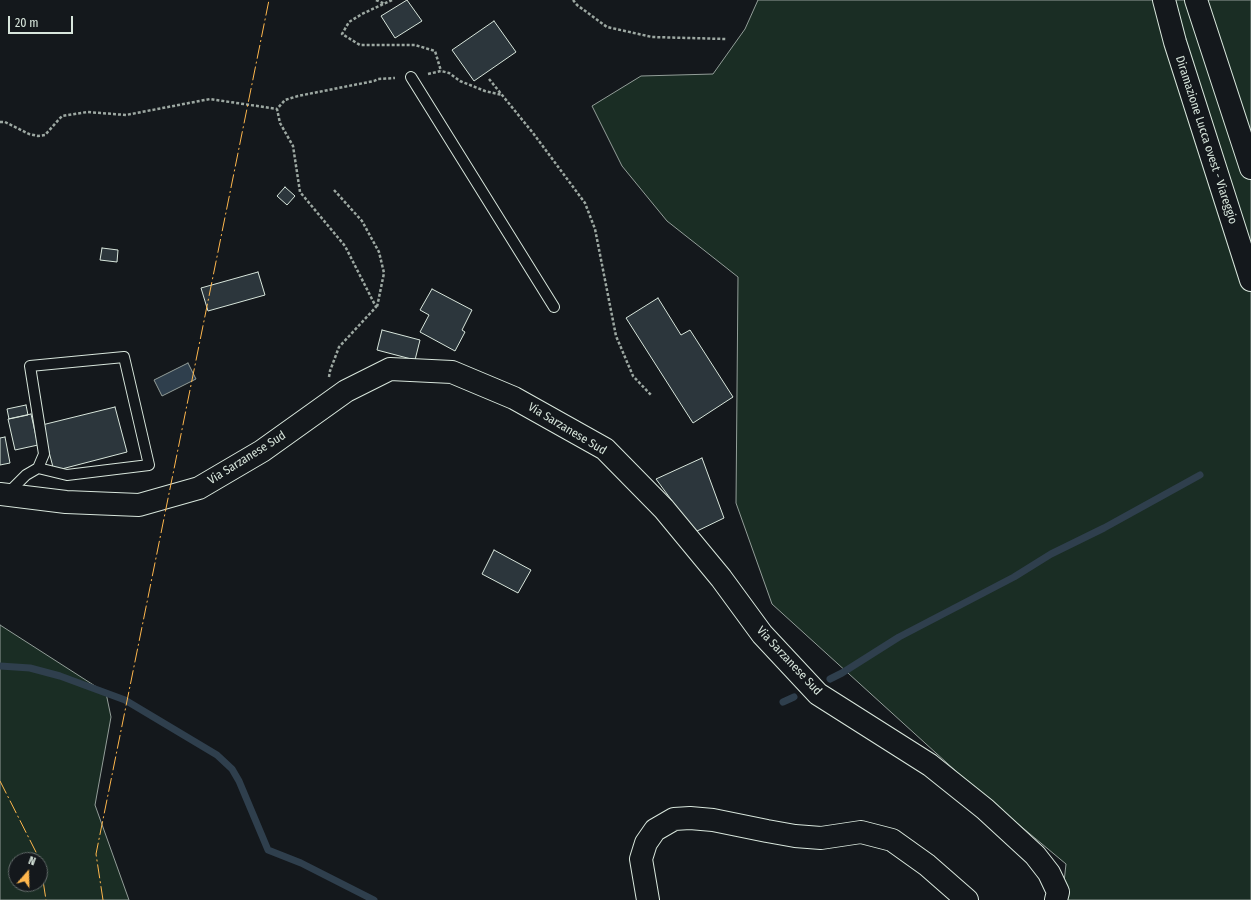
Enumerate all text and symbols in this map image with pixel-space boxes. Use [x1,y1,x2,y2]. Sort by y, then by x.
scale bar [10,8,75,34]
text: 20 m [15,16,39,30]
street label: Diramazione Lucca ovest - Viareggio [1172,54,1240,226]
street label: Via Sarzanese Sud [525,400,609,458]
street label: Via Sarzanese Sud [205,428,289,488]
street label: Via Sarzanese Sud [753,624,825,698]
north arrow [8,852,48,892]
text: N [27,854,37,868]

